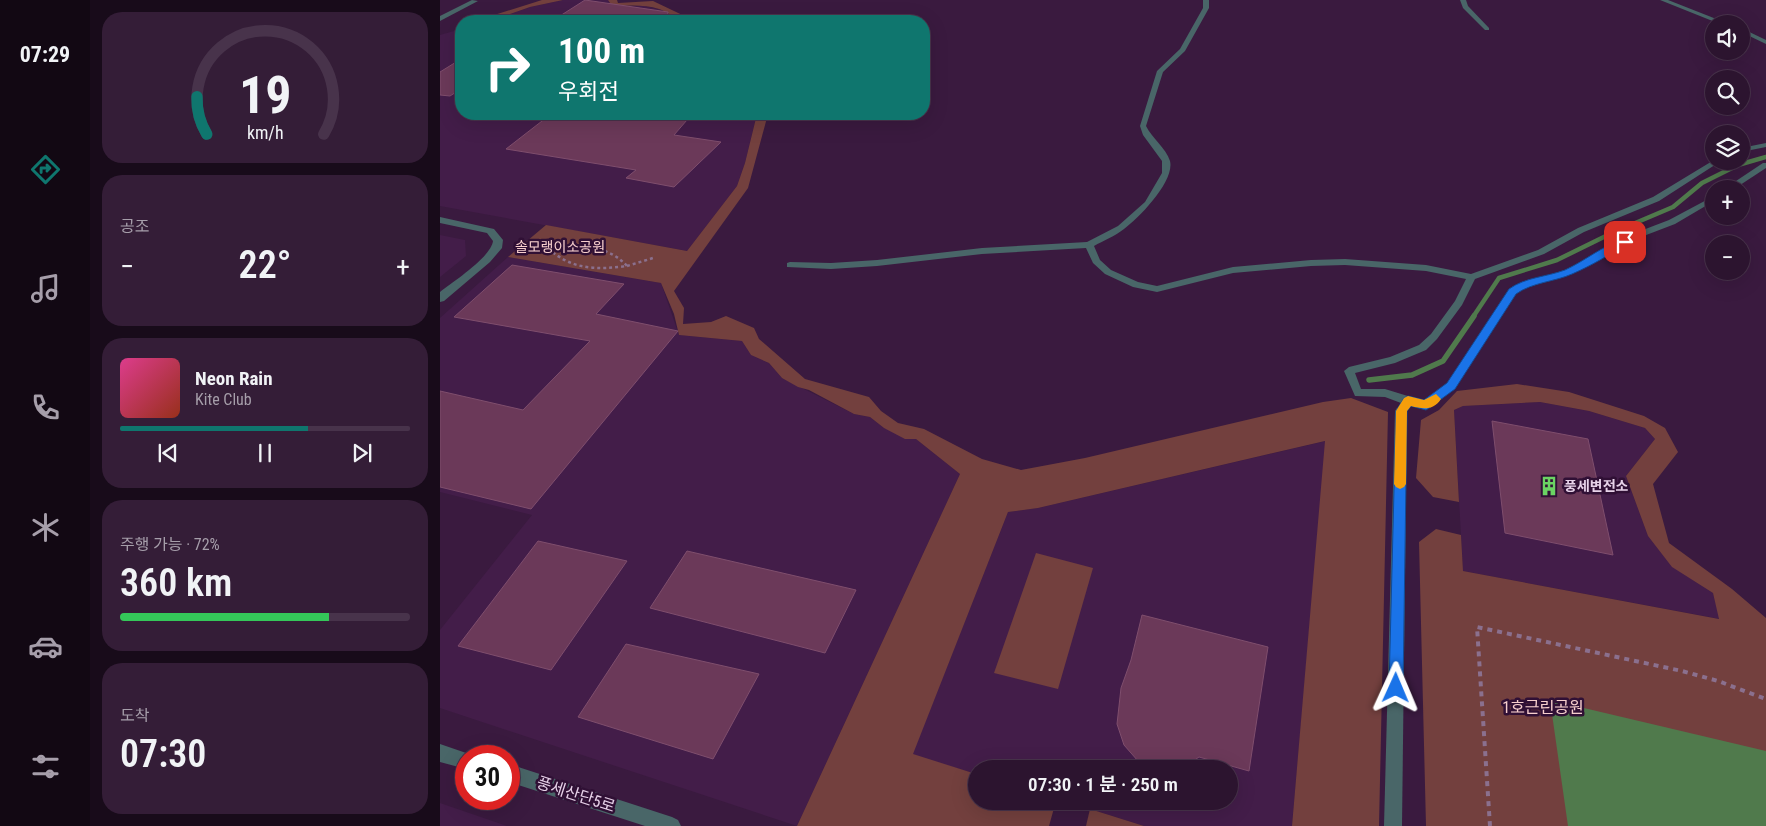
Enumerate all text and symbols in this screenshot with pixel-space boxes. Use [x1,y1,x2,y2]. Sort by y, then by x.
map controls [1705,15,1750,280]
button: sound [1705,15,1750,60]
text: 100 m [558,31,645,72]
icon: right [475,35,540,100]
text: 07:29 [20,42,70,67]
text: 19 [239,65,291,126]
button: search [1705,70,1750,115]
text: 우회전 [558,79,619,104]
text: km/h [247,122,283,143]
button: layers [1705,125,1750,170]
icon: directions [28,152,63,187]
button: + [1705,180,1750,225]
text: 공조 [120,217,149,236]
pin [1604,221,1646,263]
icon: arrive [1611,228,1639,256]
button: − [1705,235,1750,280]
park label: 솔모랭이소공원 [515,239,605,255]
text: 22° [239,243,291,287]
text: − [120,250,134,283]
text: + [396,250,410,283]
icon: music [28,271,63,306]
text: Neon Rain [195,367,273,390]
icon: phone [28,390,63,425]
text: Kite Club [195,390,252,409]
icon: previous [154,439,182,467]
icon: pause [251,439,279,467]
icon: next [348,439,376,467]
building icon: 풍세변전소 [1538,475,1560,497]
place label: 풍세변전소 [1564,478,1629,494]
icon: climate [28,510,63,545]
text: 주행 가능 · 72% [120,535,220,554]
text: 360 km [120,561,232,605]
icon: car [28,629,63,664]
position arrow [1369,661,1421,713]
park label: 1호근린공원 [1502,698,1584,717]
text: 도착 [120,706,149,725]
text: 07:30 [120,732,206,776]
speed limit sign: 30 [455,745,520,810]
icon: filters [28,749,63,784]
street label: 풍세산단5로 [534,773,618,816]
text: 07:30 · 1 분 · 250 m [1028,773,1178,796]

